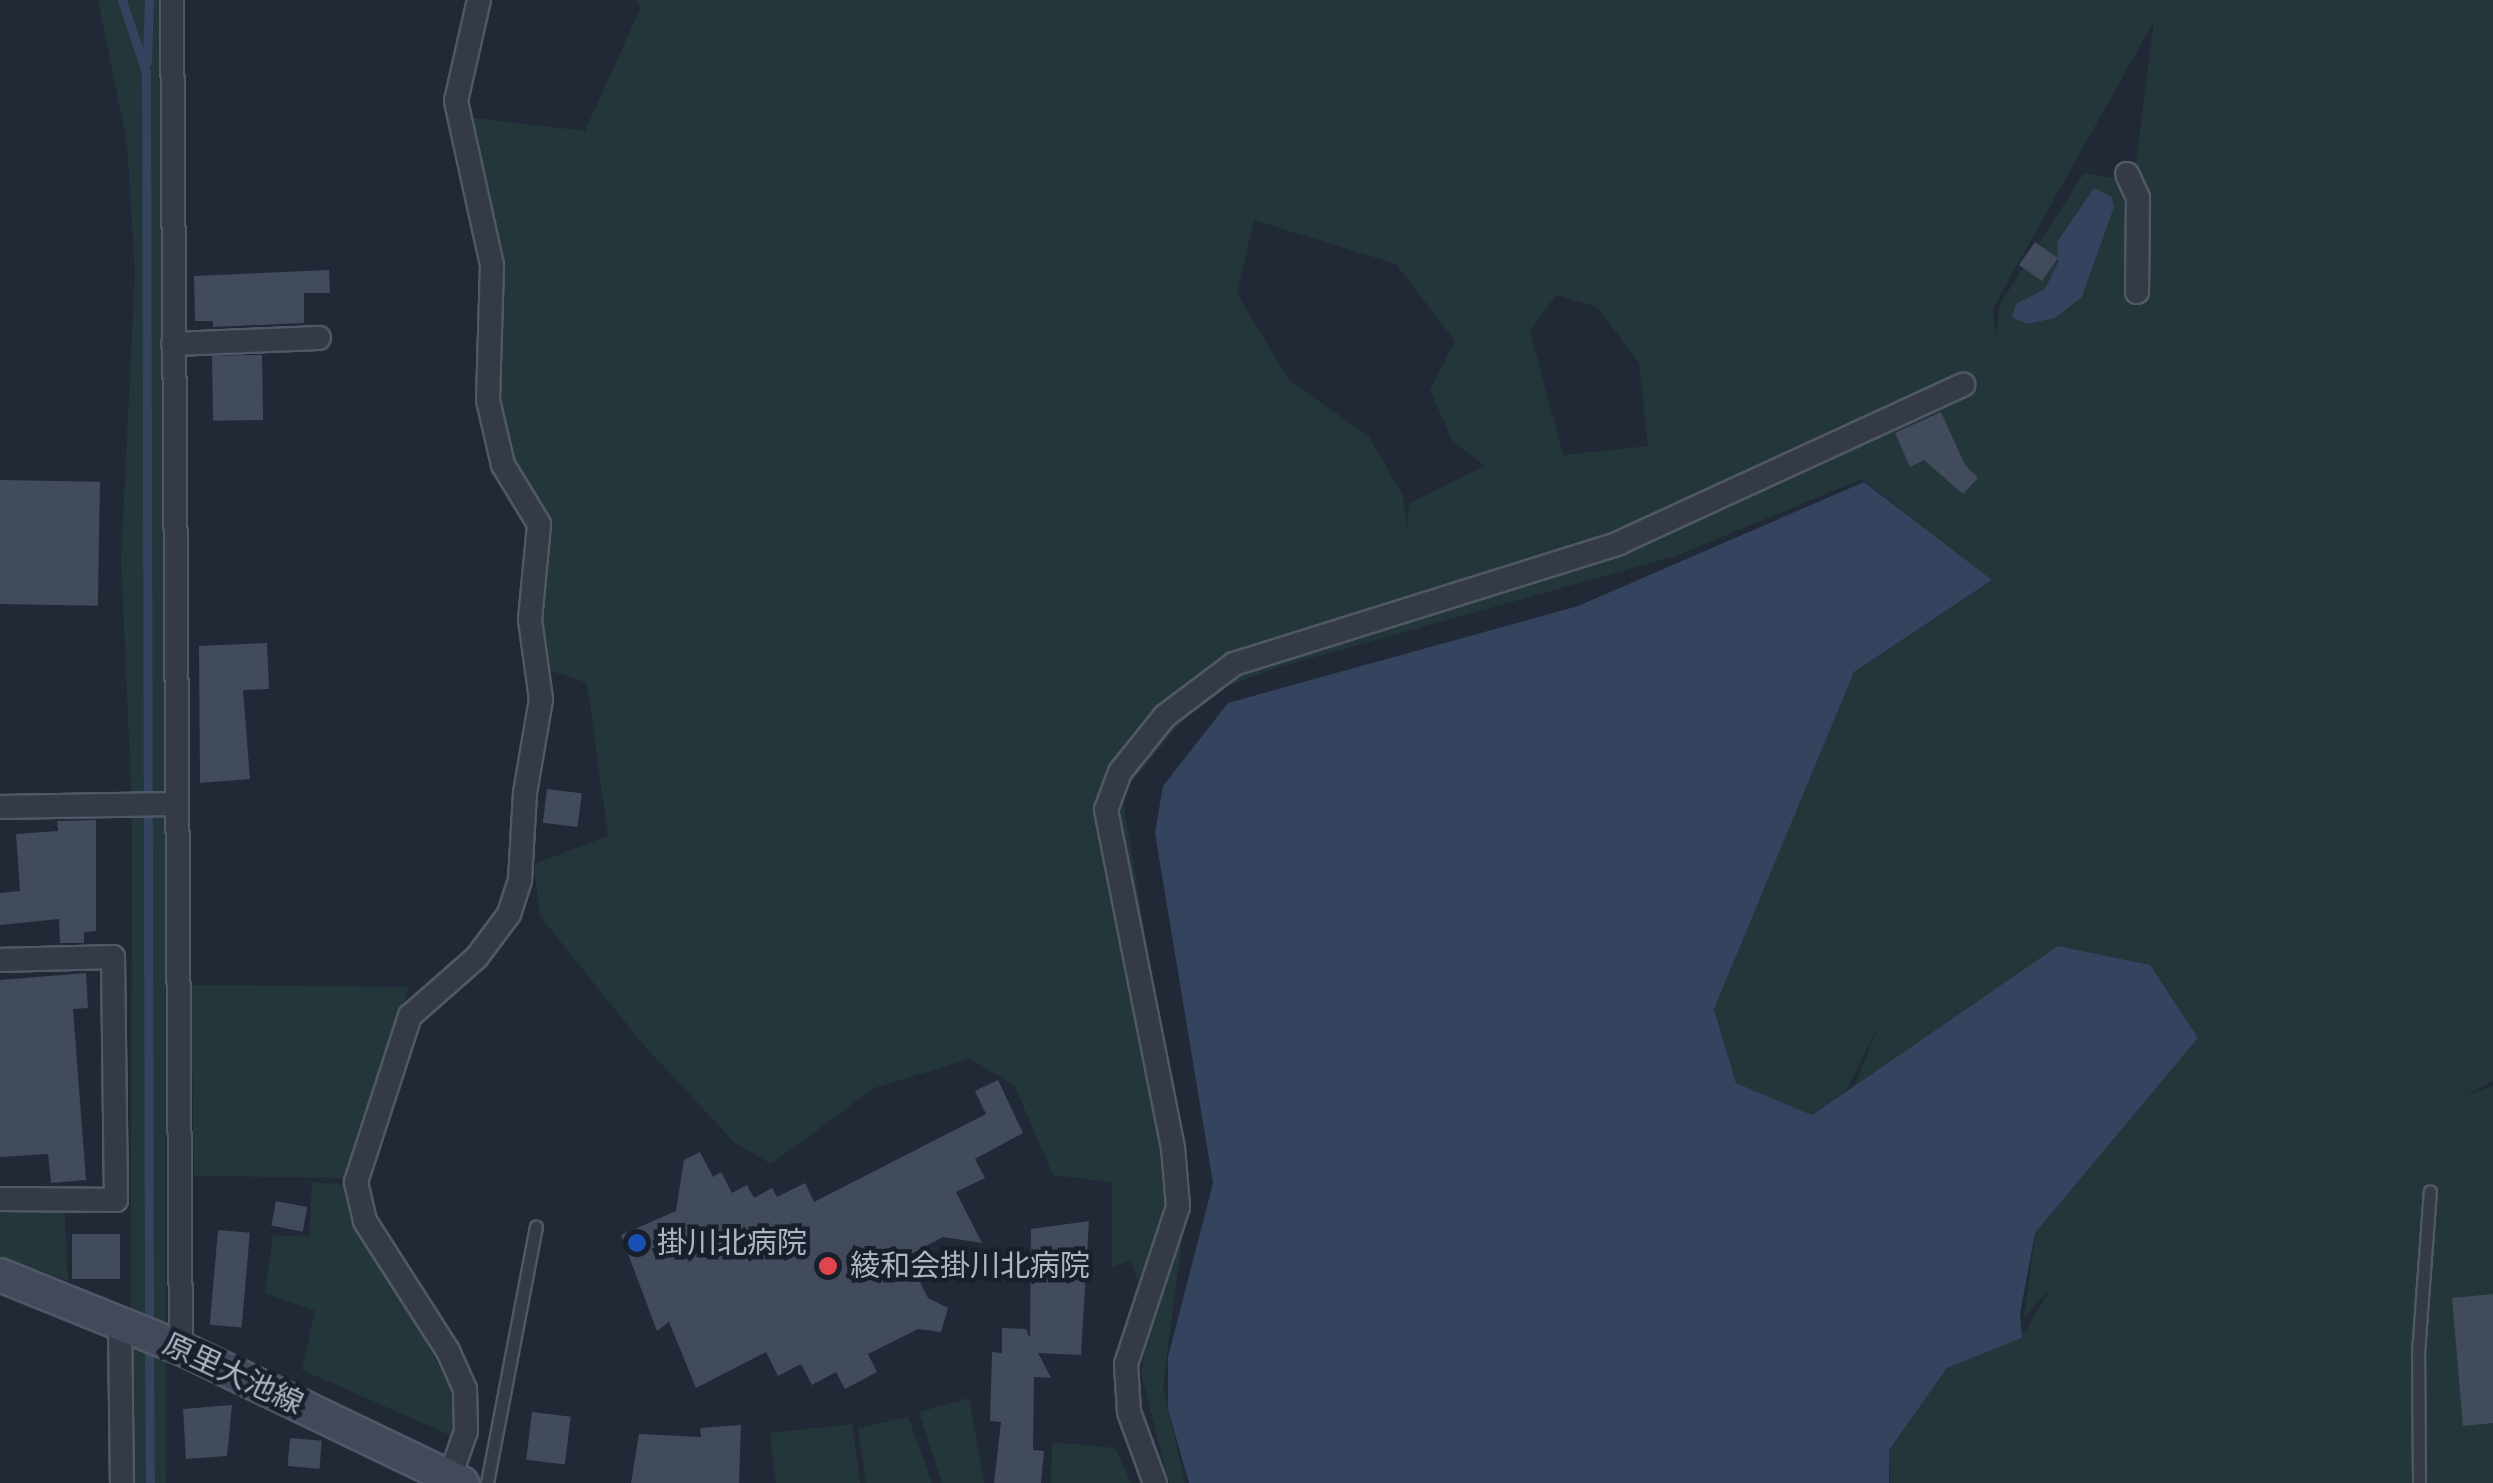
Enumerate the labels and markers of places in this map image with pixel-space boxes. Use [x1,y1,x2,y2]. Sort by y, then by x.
place label: 掛川北病院 [657,1225,807,1261]
marker: 掛川北病院 [626,1232,648,1254]
place label: 綾和会掛川北病院 [850,1248,1090,1284]
marker: 綾和会掛川北病院 [815,1253,841,1279]

